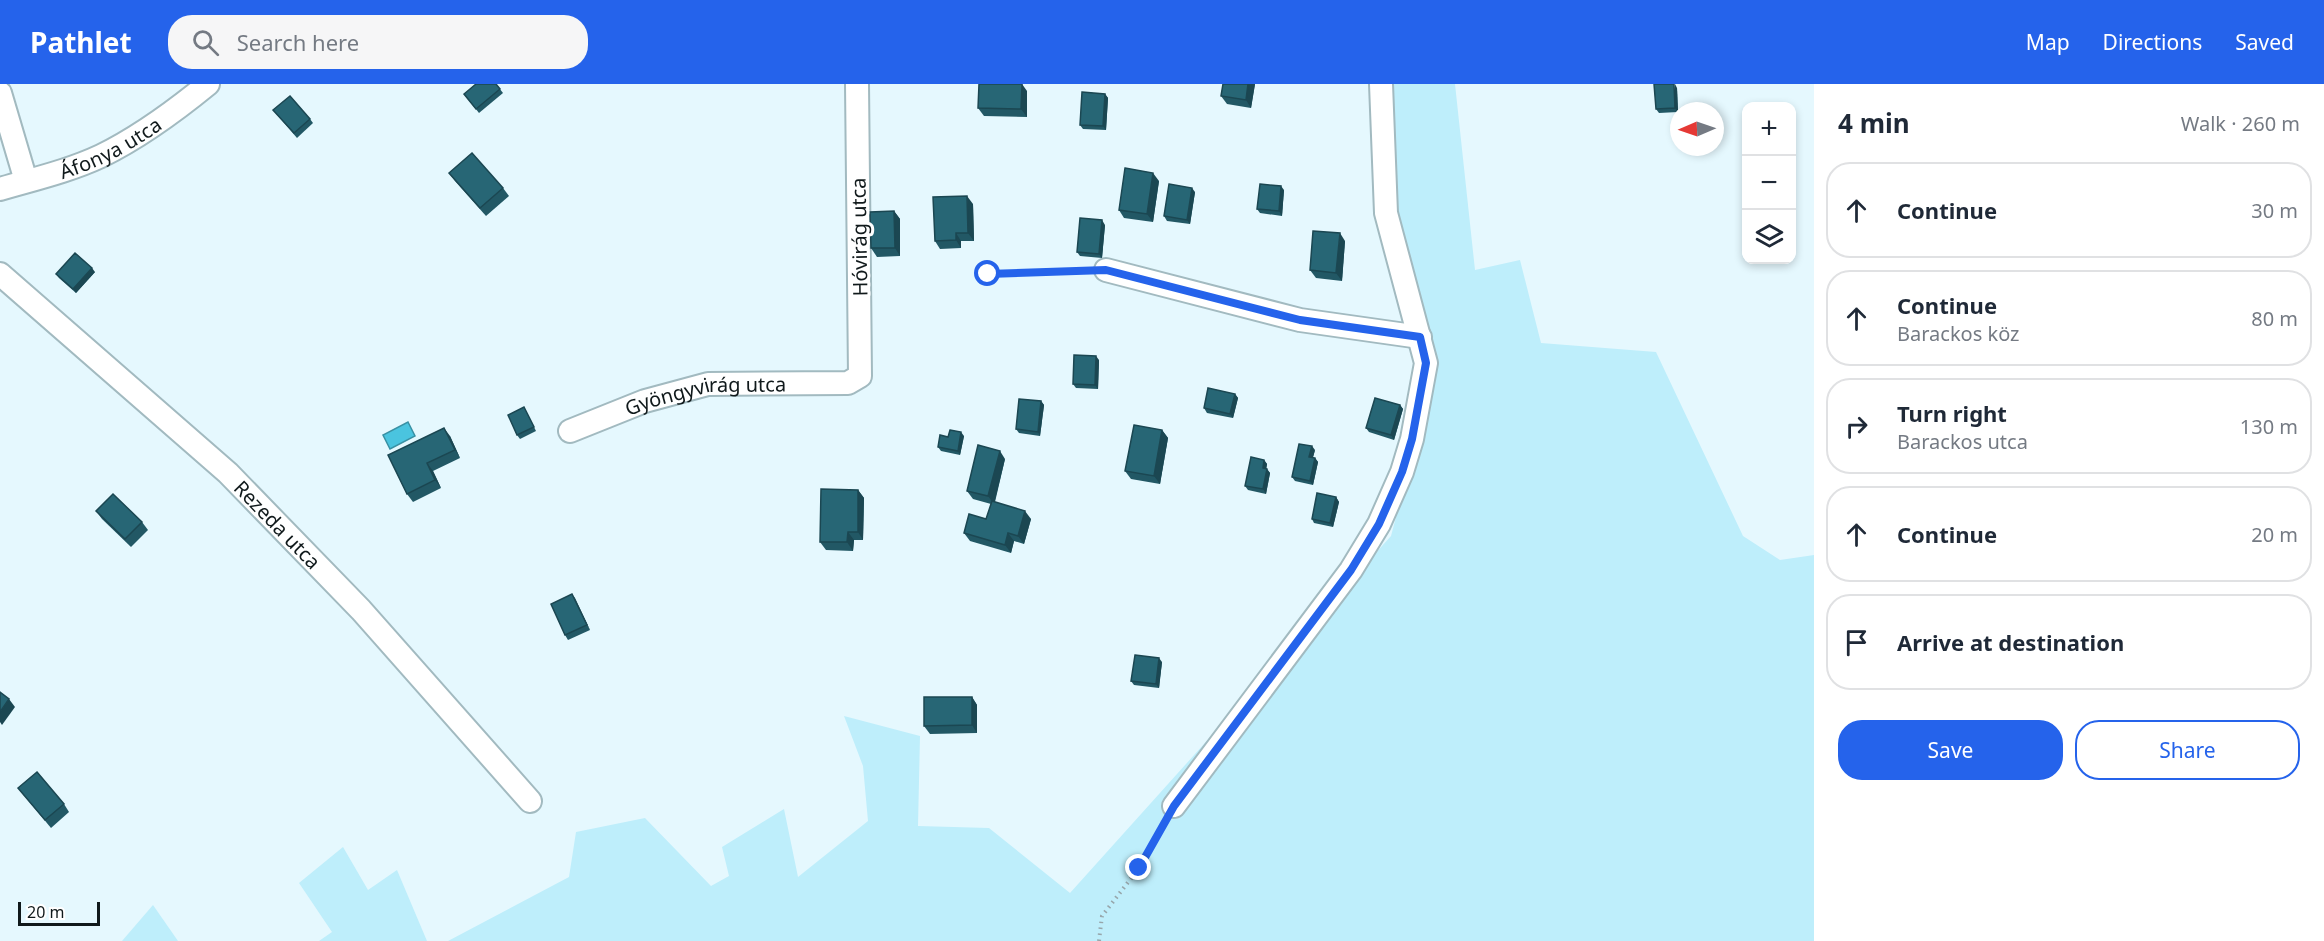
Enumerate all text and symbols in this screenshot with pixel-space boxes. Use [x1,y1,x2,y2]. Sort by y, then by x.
search box [168,15,588,69]
text: Pathlet [30,23,132,61]
icon: search [189,26,222,59]
text: Search here [237,27,359,57]
text: Map [2026,28,2070,56]
text: Directions [2103,28,2202,56]
text: Saved [2235,28,2294,56]
north arrow [1670,102,1724,156]
map controls [1742,102,1796,264]
button: + [1742,102,1796,156]
text: 4 min [1838,105,1910,141]
street label: Áfonya utca [56,110,166,185]
text: Walk · 260 m [2181,110,2300,137]
button: − [1742,156,1796,210]
street label: Hóvirág utca [844,177,874,297]
icon: ahead [1840,194,1873,227]
text: Continue [1897,195,1997,225]
text: 30 m [2251,197,2298,224]
button: layers [1742,210,1796,264]
route start [974,260,1000,286]
text: Continue [1897,290,1997,320]
icon: ahead [1840,302,1873,335]
text: 80 m [2251,305,2298,332]
text: Barackos köz [1897,320,2019,347]
street label: Gyöngyvirág utca [621,370,786,421]
text: Turn right [1897,398,2007,428]
icon: right [1840,410,1873,443]
text: 130 m [2240,413,2298,440]
text: Barackos utca [1897,428,2028,455]
street label: Rezeda utca [229,474,327,574]
icon: ahead [1840,518,1873,551]
text: Continue [1897,519,1997,549]
text: 20 m [2251,521,2298,548]
icon: arrive [1840,626,1873,659]
text: Arrive at destination [1897,627,2124,657]
button: Save [1838,720,2063,780]
button: Share [2075,720,2300,780]
route end [1125,854,1151,880]
scale bar [18,899,100,926]
text: 20 m [27,901,64,923]

